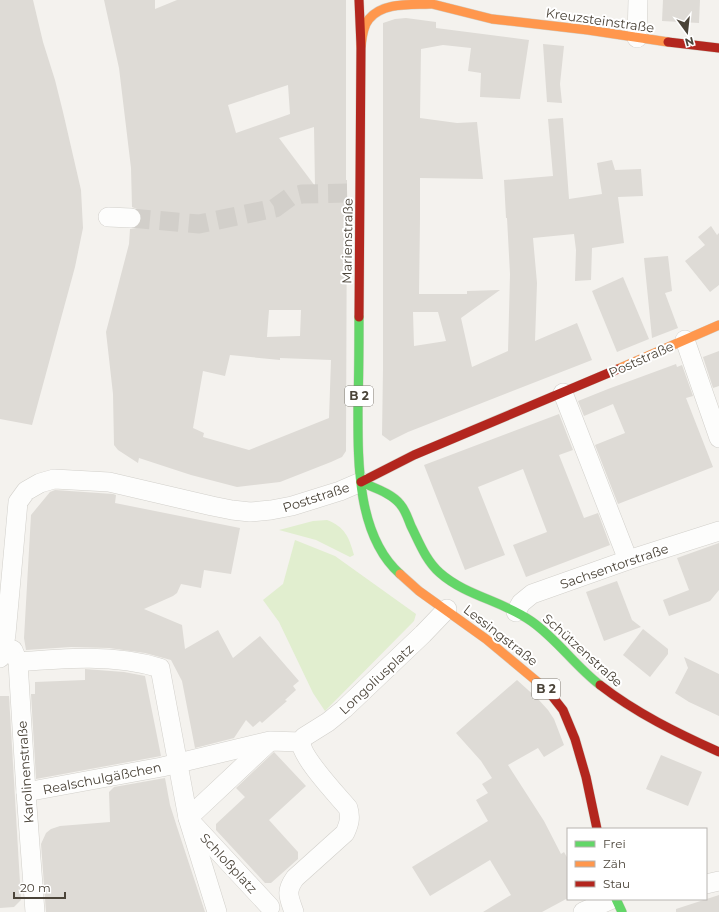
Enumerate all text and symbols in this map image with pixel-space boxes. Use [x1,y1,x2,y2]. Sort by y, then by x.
street label: Kreuzsteinstraße [545,4,655,36]
north arrow [667,12,707,52]
text: N [683,34,696,50]
street label: Marienstraße [338,198,356,284]
street label: Poststraße [606,338,676,380]
road number: B 2 [345,386,373,406]
street label: Poststraße [281,479,352,515]
street label: Sachsentorstraße [558,540,670,592]
street label: Lessingstraße [461,601,541,669]
street label: Schützenstraße [540,610,626,690]
street label: Longoliusplatz [336,640,417,717]
road number: B 2 [532,679,560,699]
street label: Karolinenstraße [13,720,37,824]
street label: Realschulgäßchen [41,759,163,797]
legend [567,828,707,900]
street label: Schloßplatz [197,830,261,897]
text: Frei [603,836,626,851]
text: Zäh [603,856,626,871]
scale bar [14,874,65,900]
text: Stau [603,876,630,891]
text: 20 m [20,880,51,895]

